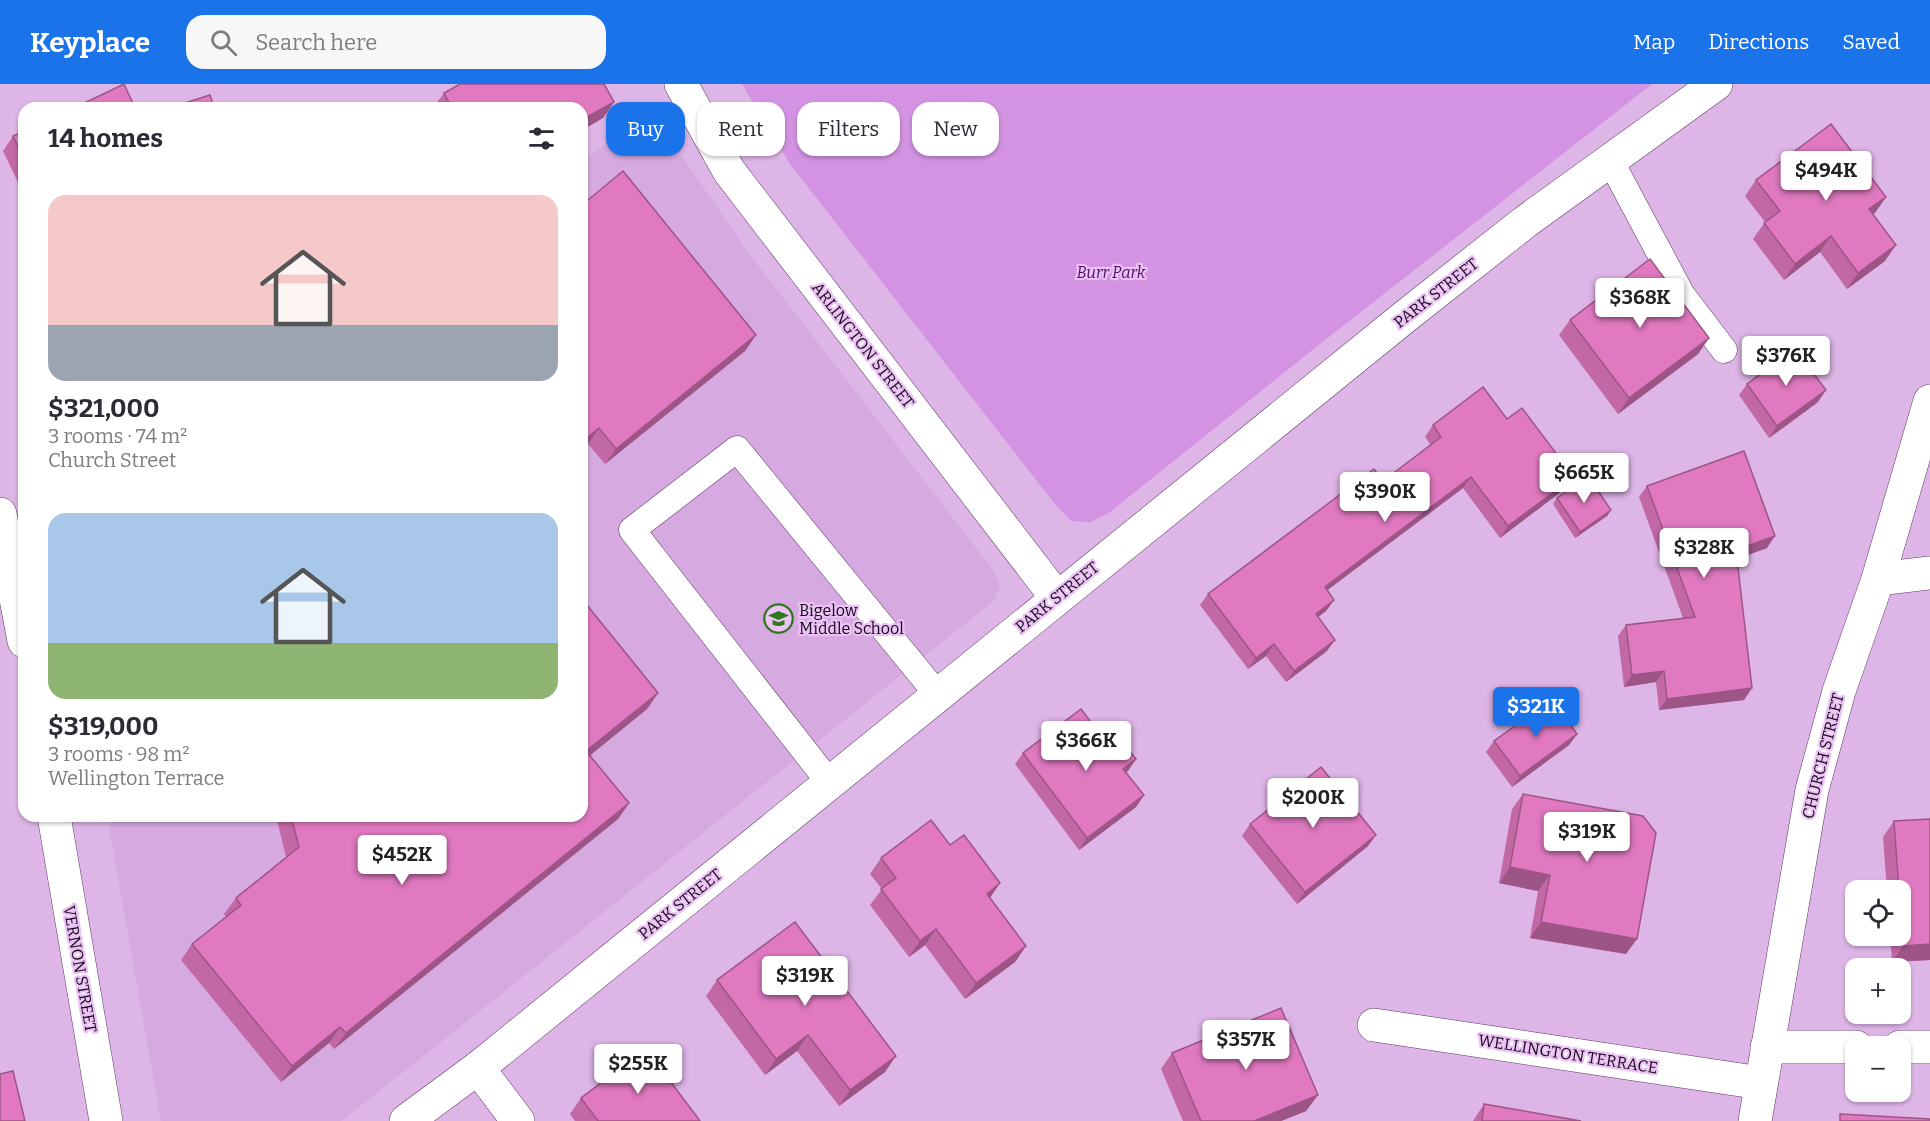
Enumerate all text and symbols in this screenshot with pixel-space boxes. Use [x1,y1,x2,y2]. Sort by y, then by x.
search box [186,15,606,69]
text: Keyplace [30,26,150,59]
icon: search [207,26,240,59]
text: Search here [255,29,377,56]
text: Map [1633,29,1675,55]
text: Directions [1708,29,1809,55]
text: Saved [1842,29,1900,55]
chip: Buy [606,102,685,156]
chip: Rent [697,102,785,156]
chip: Filters [797,102,900,156]
chip: New [912,102,999,156]
icon: filters [525,122,558,155]
text: 14 homes [48,123,163,154]
pin: $494K [1784,151,1868,202]
text: $494K [1795,158,1857,182]
icon: home [249,234,357,342]
street label: PARK STREET [1390,254,1482,332]
park label: Burr Park [1076,263,1146,282]
street label: ARLINGTON STREET [808,278,918,412]
pin: $368K [1598,278,1682,329]
text: $368K [1609,285,1671,309]
pin: $376K [1744,336,1828,387]
text: $376K [1756,343,1816,367]
text: $321,000 [48,393,159,424]
text: 3 rooms · 74 m² [48,424,187,448]
text: Church Street [48,448,176,472]
pin: $665K [1542,453,1626,504]
text: $665K [1554,460,1614,484]
pin: $390K [1343,472,1427,523]
text: $390K [1354,479,1416,503]
pin: $328K [1662,528,1746,579]
text: $328K [1674,535,1734,559]
icon: home [249,552,357,660]
street label: PARK STREET [1011,558,1103,636]
place label: Bigelow Middle School [799,601,904,638]
school or university icon: Bigelow Middle School [762,603,794,635]
pin: $321K [1494,687,1578,738]
street label: CHURCH STREET [1798,691,1848,821]
text: $321K [1507,694,1565,718]
text: $319,000 [48,711,159,742]
pin: $366K [1044,721,1128,772]
text: $366K [1055,728,1117,752]
text: 3 rooms · 98 m² [48,742,190,766]
text: Wellington Terrace [48,766,224,790]
pin: $200K [1271,778,1355,829]
text: $200K [1281,785,1345,809]
pin: $319K [1545,812,1629,863]
text: $319K [1558,819,1616,843]
pin: $452K [360,835,444,886]
text: $452K [372,842,432,866]
street label: PARK STREET [634,865,726,943]
map controls [1845,880,1911,1102]
button: locate [1845,880,1911,946]
street label: VERNON STREET [59,904,101,1034]
pin: $319K [763,956,847,1007]
button: + [1845,958,1911,1024]
text: $319K [776,963,834,987]
pin: $357K [1204,1020,1288,1071]
text: $357K [1216,1027,1276,1051]
street label: WELLINGTON TERRACE [1477,1030,1659,1078]
button: − [1845,1036,1911,1102]
pin: $255K [596,1044,680,1095]
text: $255K [608,1051,668,1075]

